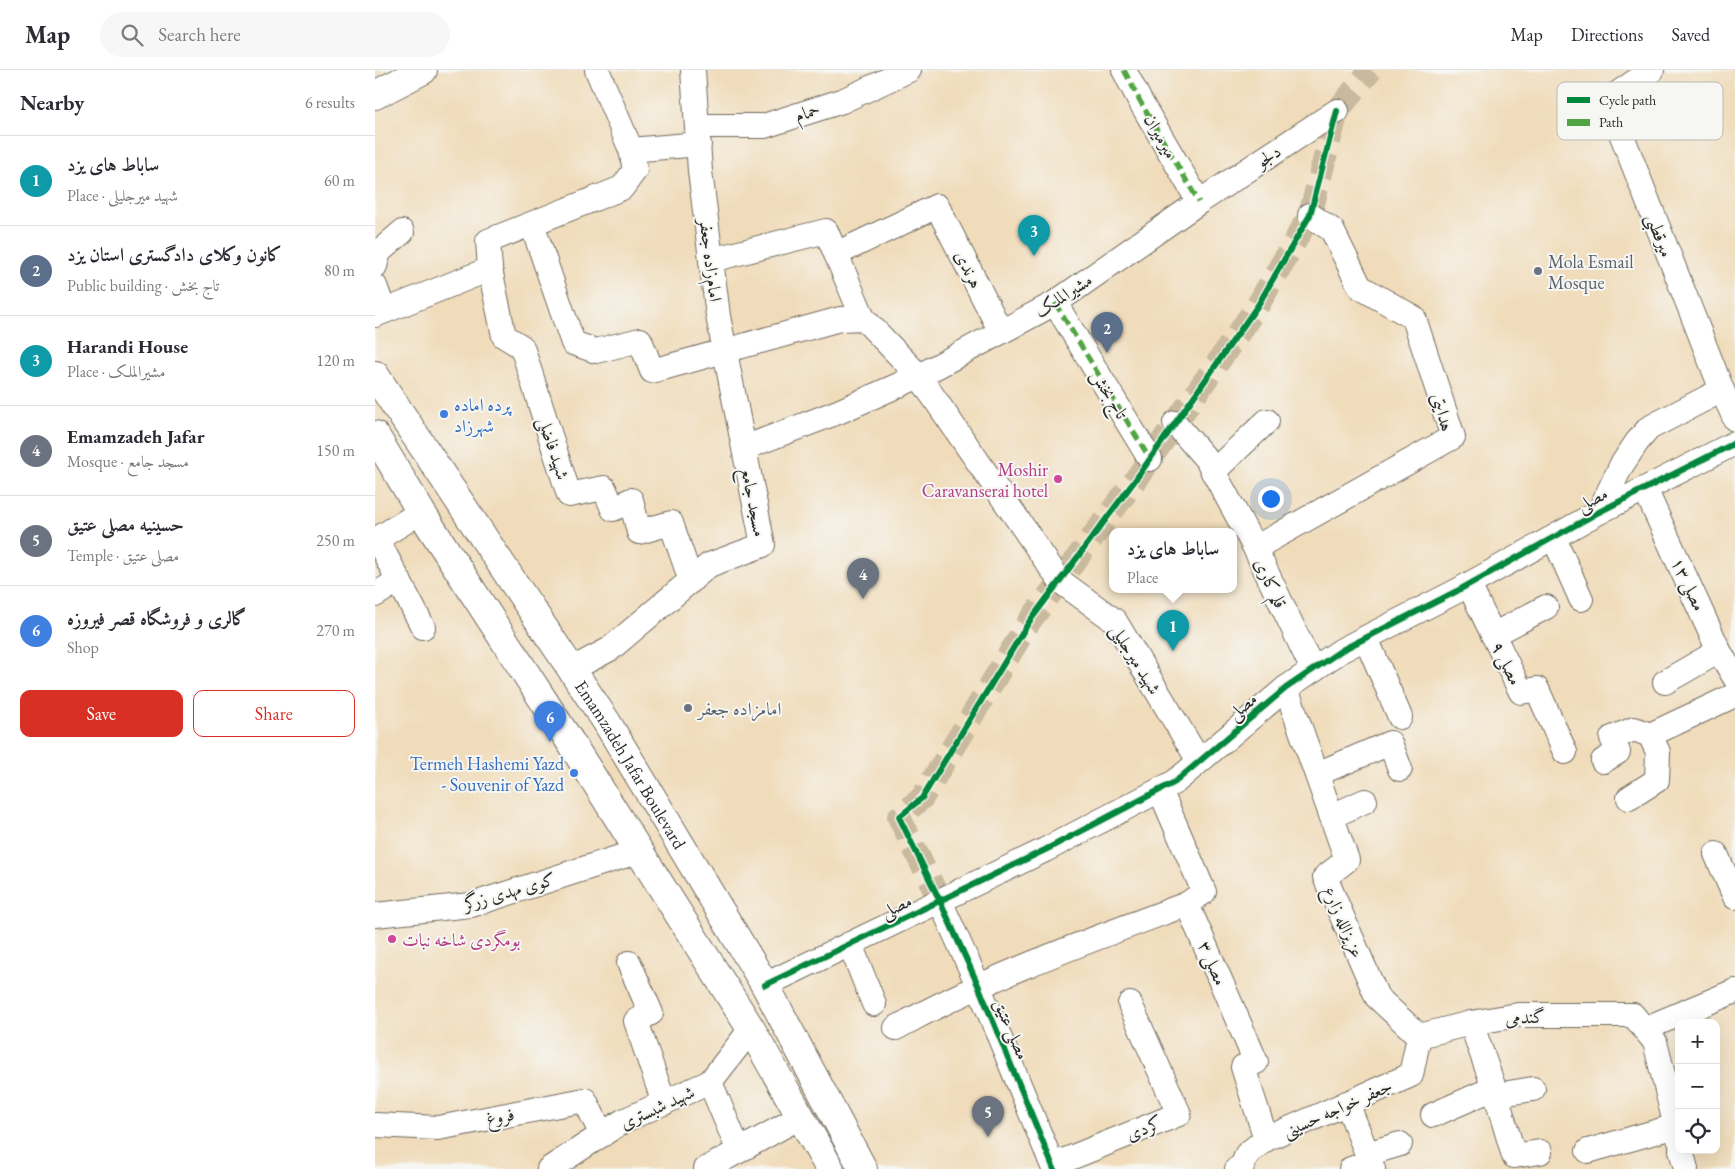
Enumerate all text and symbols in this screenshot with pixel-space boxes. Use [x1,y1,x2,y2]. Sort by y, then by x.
search box [100,12,450,57]
text: Map [25,19,70,50]
icon: search [118,21,146,49]
text: Search here [158,22,241,47]
text: Map [1511,23,1543,46]
text: Directions [1571,23,1643,46]
text: Saved [1671,23,1710,46]
legend [1557,82,1723,140]
text: Nearby [20,89,84,116]
text: Cycle path [1599,91,1656,109]
text: 6 results [305,92,355,113]
street label: حمام [791,97,824,132]
street label: میرمیران [1139,109,1183,163]
text: Path [1599,113,1623,131]
street label: دلجو [1249,139,1285,174]
text: ساباط های یزد [67,152,159,177]
text: 1 [32,170,40,191]
text: 60 m [324,170,355,191]
text: Place · شهید میرجلیلی [67,185,178,206]
street label: میرقطبی [1637,210,1679,262]
street label: امام‌زاده جعفر [689,215,728,304]
pin: 3 [1018,215,1050,256]
text: کانون وکلای دادگستری استان یزد [67,242,282,267]
street label: هرندی [949,246,988,292]
place label: Mola Esmail Mosque [1548,250,1633,294]
text: 2 [32,260,40,281]
text: 80 m [324,260,355,281]
marker: Mola Esmail Mosque [1532,265,1544,277]
street label: مشیرالملک [1030,268,1096,322]
text: Public building · تاج بخش [67,275,219,296]
pin: 2 [1091,312,1123,353]
text: Harandi House [67,334,188,359]
text: 3 [32,350,40,371]
text: 120 m [316,350,355,371]
text: Place · مشیرالملک [67,361,166,382]
street label: تاج بخش [1082,365,1134,426]
street label: هدایتی [1426,390,1459,434]
place label: پرده اماده شهرزاد [454,393,512,438]
marker: پرده اماده شهرزاد [438,408,450,420]
street label: شهید فاضلی [531,414,575,483]
text: Emamzadeh Jafar [67,424,205,449]
text: 4 [32,440,40,461]
text: 150 m [316,440,355,461]
text: Mosque · مسجد جامع [67,451,189,472]
place label: Moshir Caravanserai hotel [922,458,1048,502]
street label: مسجد جامع [731,466,772,539]
marker: Moshir Caravanserai hotel [1052,473,1064,485]
street label: مصلی [1572,481,1612,518]
your location [1258,486,1284,512]
text: حسینیه مصلی عتیق [67,512,184,537]
popup [1109,528,1237,593]
text: 5 [32,530,40,551]
text: 250 m [316,530,355,551]
text: ساباط های یزد [1127,536,1219,561]
text: Temple · مصلی عتیق [67,545,179,566]
street label: مصلی ۱۳ [1665,553,1711,615]
street label: قلم کاری [1243,554,1293,615]
pin: 4 [847,558,879,599]
text: Place [1127,567,1158,588]
text: گالری و فروشگاه قصر فیروزه [67,606,247,631]
pin: 1 [1157,610,1189,651]
text: 6 [32,620,40,641]
text: 270 m [316,620,355,641]
street label: شهید میرجلیلی [1104,620,1167,699]
text: Shop [67,637,99,658]
street label: مصلی ۹ [1485,637,1527,690]
street label: Emamzadeh Jafar Boulevard [570,675,692,854]
street label: مصلی [1222,687,1263,727]
button: Save [20,690,183,737]
button: Share [193,690,355,737]
place label: امامزاده جعفر [696,697,781,722]
pin: 6 [534,701,566,742]
marker: امامزاده جعفر [682,702,694,714]
place label: Termeh Hashemi Yazd - Souvenir of Yazd [410,752,565,796]
marker: Termeh Hashemi Yazd - Souvenir of Yazd [568,767,580,779]
street label: کوی مهدی زرگر [458,867,558,917]
street label: عزیزالله زارع [1315,883,1369,963]
street label: مصلی [877,889,916,925]
place label: بومگردی شاخه نبات [402,928,520,952]
marker: بومگردی شاخه نبات [386,933,398,945]
street label: مصلی ۳ [1192,937,1233,989]
street label: مصلی عتیق [987,995,1035,1064]
street label: گندمی [1504,1004,1546,1030]
map controls [1675,1019,1720,1154]
button: + [1675,1019,1720,1064]
button: − [1675,1064,1720,1109]
street label: جعفر خواجه حسینی [1279,1074,1396,1144]
street label: شهید شبستری [616,1080,698,1135]
pin: 5 [972,1096,1004,1137]
street label: فروغ [484,1102,517,1134]
button: locate [1675,1109,1720,1154]
street label: کردی [1123,1110,1165,1146]

